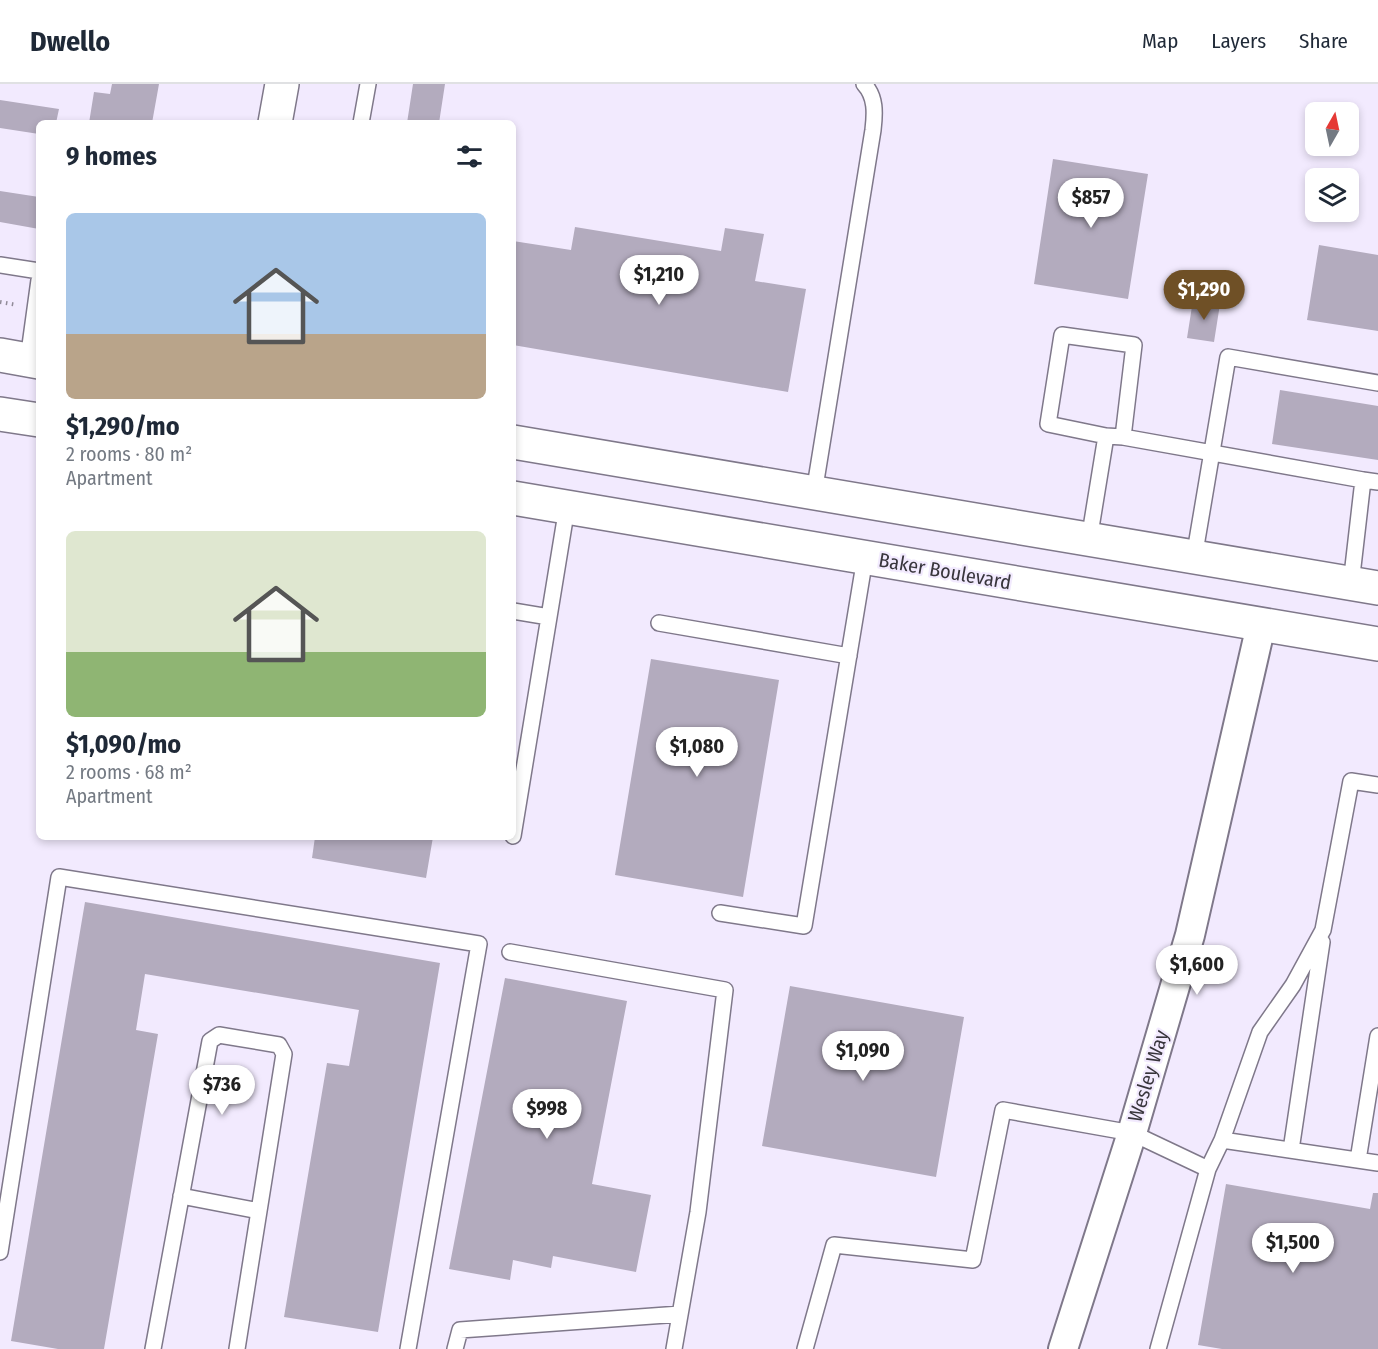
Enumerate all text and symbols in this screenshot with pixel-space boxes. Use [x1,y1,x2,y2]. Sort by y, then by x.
text: Dwello [30,25,110,58]
text: Map [1142,28,1178,54]
text: Layers [1211,28,1266,54]
text: Share [1299,28,1348,54]
north arrow [1305,102,1359,156]
map controls [1305,102,1359,222]
icon: filters [453,140,486,173]
text: 9 homes [66,141,157,172]
button: layers [1305,168,1359,222]
pin: $857 [1055,178,1127,229]
text: $857 [1072,185,1110,209]
icon: home [222,252,330,360]
pin: $1,210 [610,255,708,306]
text: $1,210 [634,262,684,286]
pin: $1,290 [1155,270,1253,321]
text: $1,290 [1178,277,1230,301]
text: $1,290/mo [66,411,180,442]
text: 2 rooms · 80 m² [66,442,192,466]
text: Apartment [66,466,153,490]
street label: Baker Boulevard [877,548,1013,594]
icon: home [222,570,330,678]
pin: $1,080 [648,727,746,778]
text: $1,090/mo [66,729,181,760]
text: $1,080 [670,734,724,758]
text: 2 rooms · 68 m² [66,760,192,784]
text: Apartment [66,784,153,808]
pin: $1,600 [1148,945,1246,996]
text: $1,600 [1170,952,1224,976]
street label: Wesley Way [1123,1027,1173,1125]
pin: $1,090 [814,1031,912,1082]
text: $1,090 [836,1038,890,1062]
pin: $736 [186,1065,258,1116]
text: $736 [203,1072,241,1096]
pin: $998 [511,1089,583,1140]
text: $998 [527,1096,567,1120]
pin: $1,500 [1244,1223,1342,1274]
text: $1,500 [1266,1230,1320,1254]

